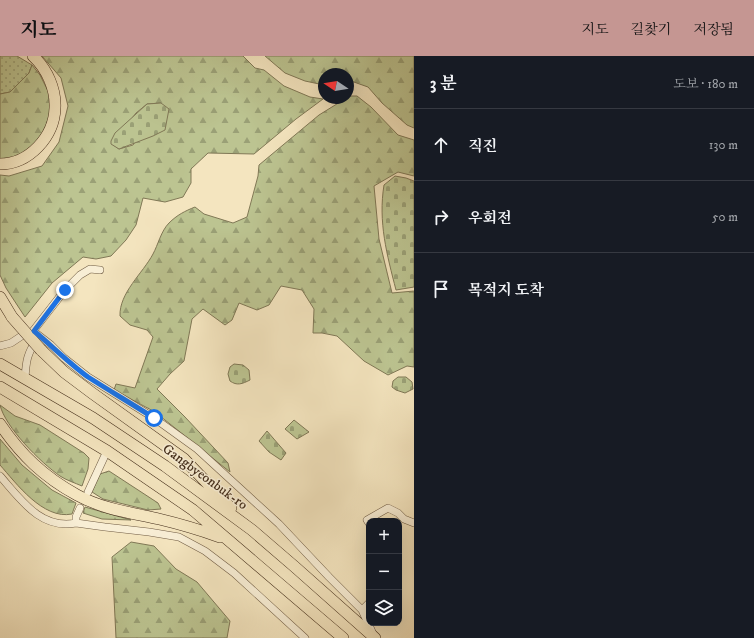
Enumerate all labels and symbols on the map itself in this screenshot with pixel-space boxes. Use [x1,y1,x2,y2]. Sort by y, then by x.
north arrow [318,68,354,104]
route end [56,281,74,299]
route start [145,409,163,427]
street label: Gangbyeonbuk-ro [159,440,251,514]

